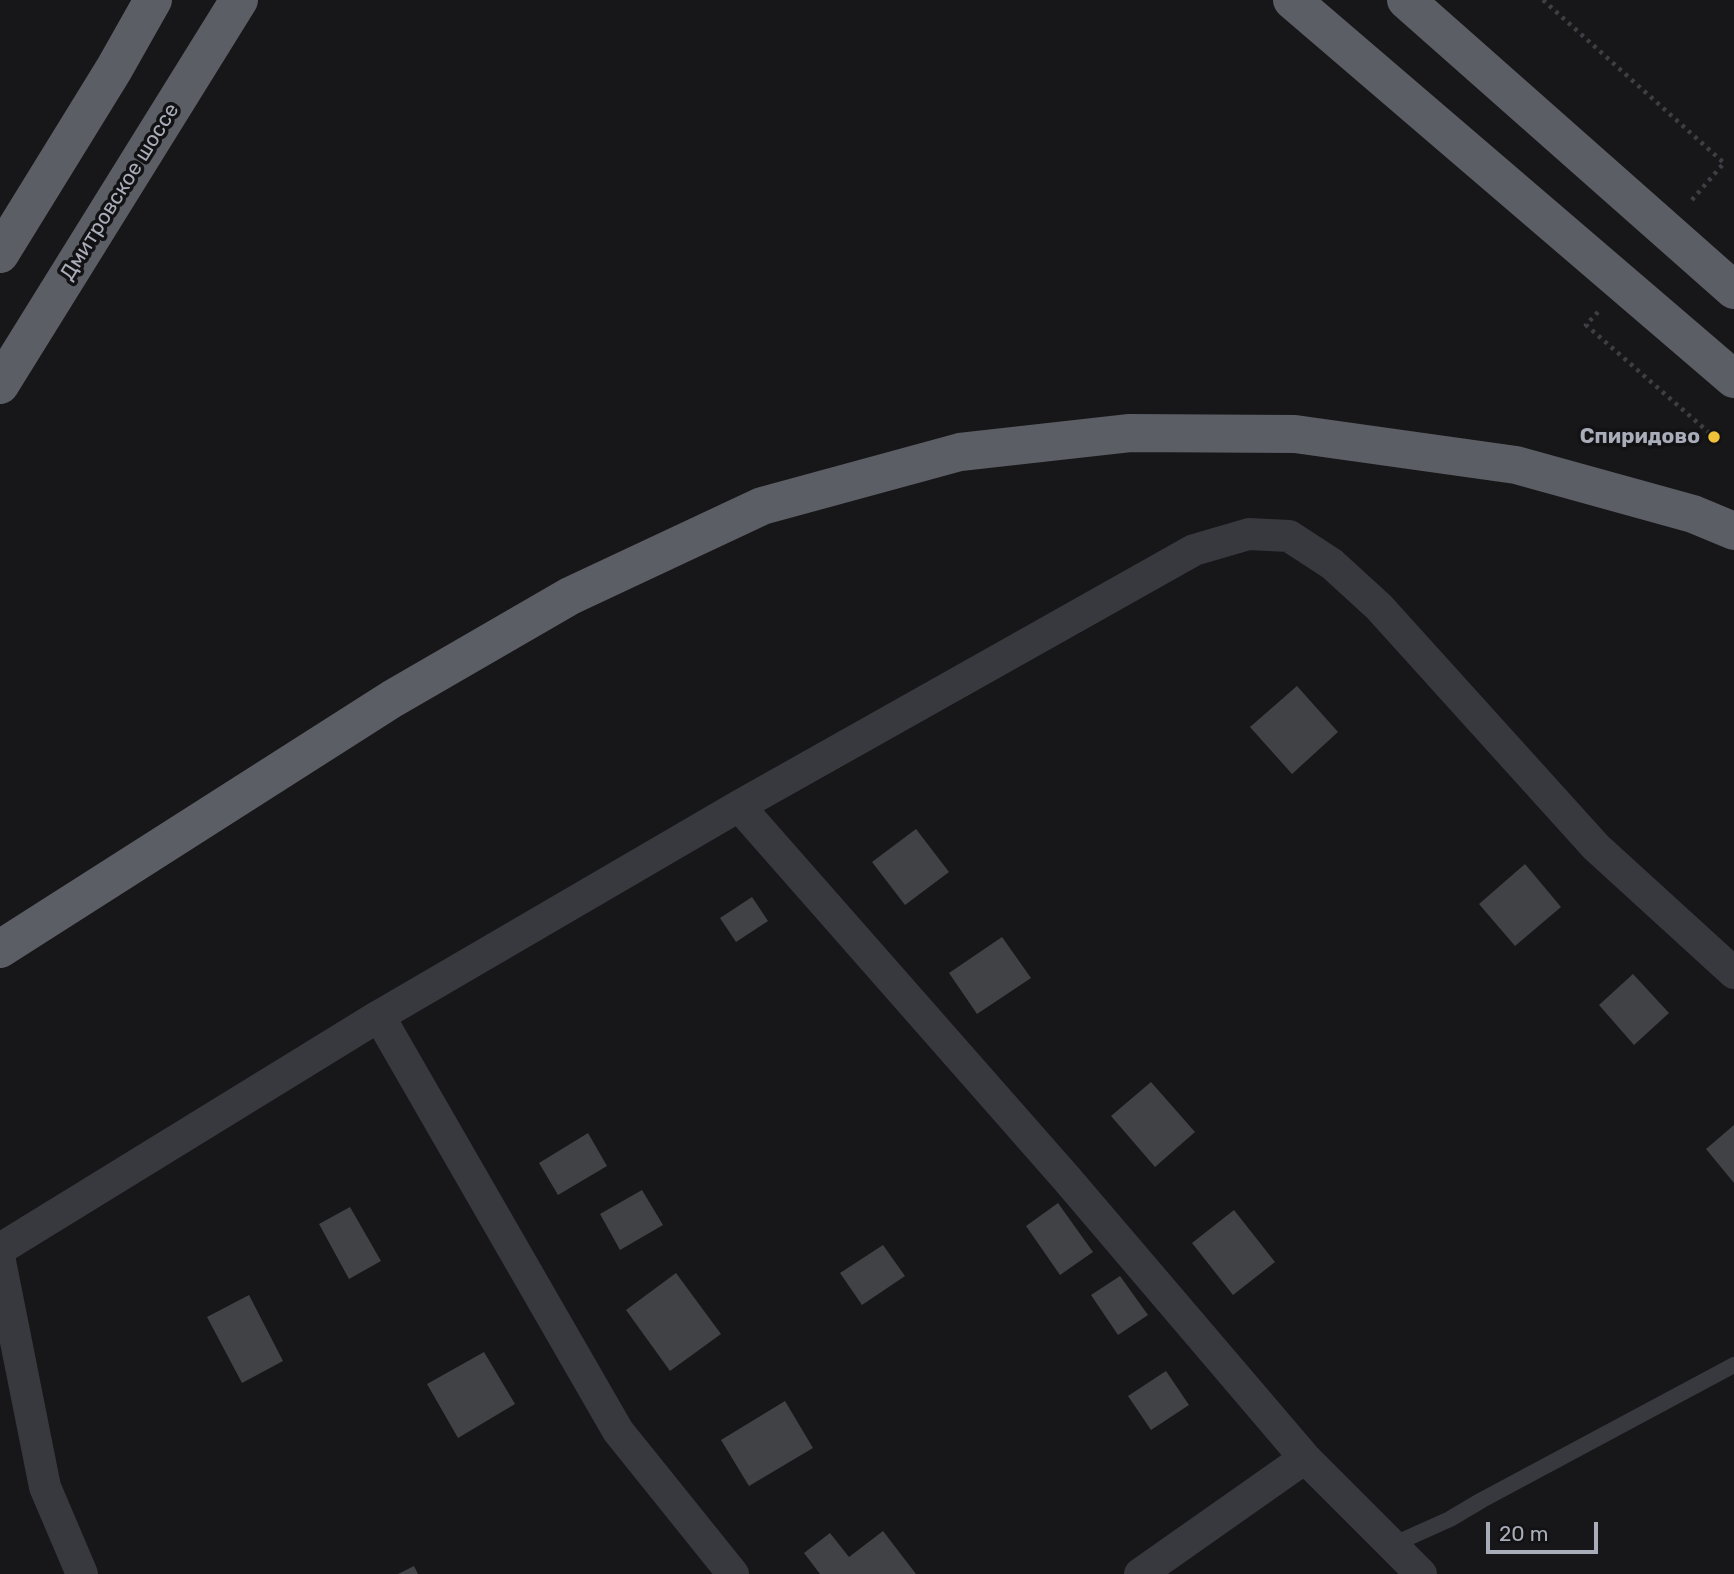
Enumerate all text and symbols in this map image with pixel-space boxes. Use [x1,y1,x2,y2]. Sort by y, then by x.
street label: Дмитровское шоссе [55,99,185,285]
place label: Спиридово [1580,424,1700,450]
marker: Спиридово [1706,429,1722,445]
scale bar [1489,1508,1601,1552]
text: 20 m [1499,1521,1548,1546]

